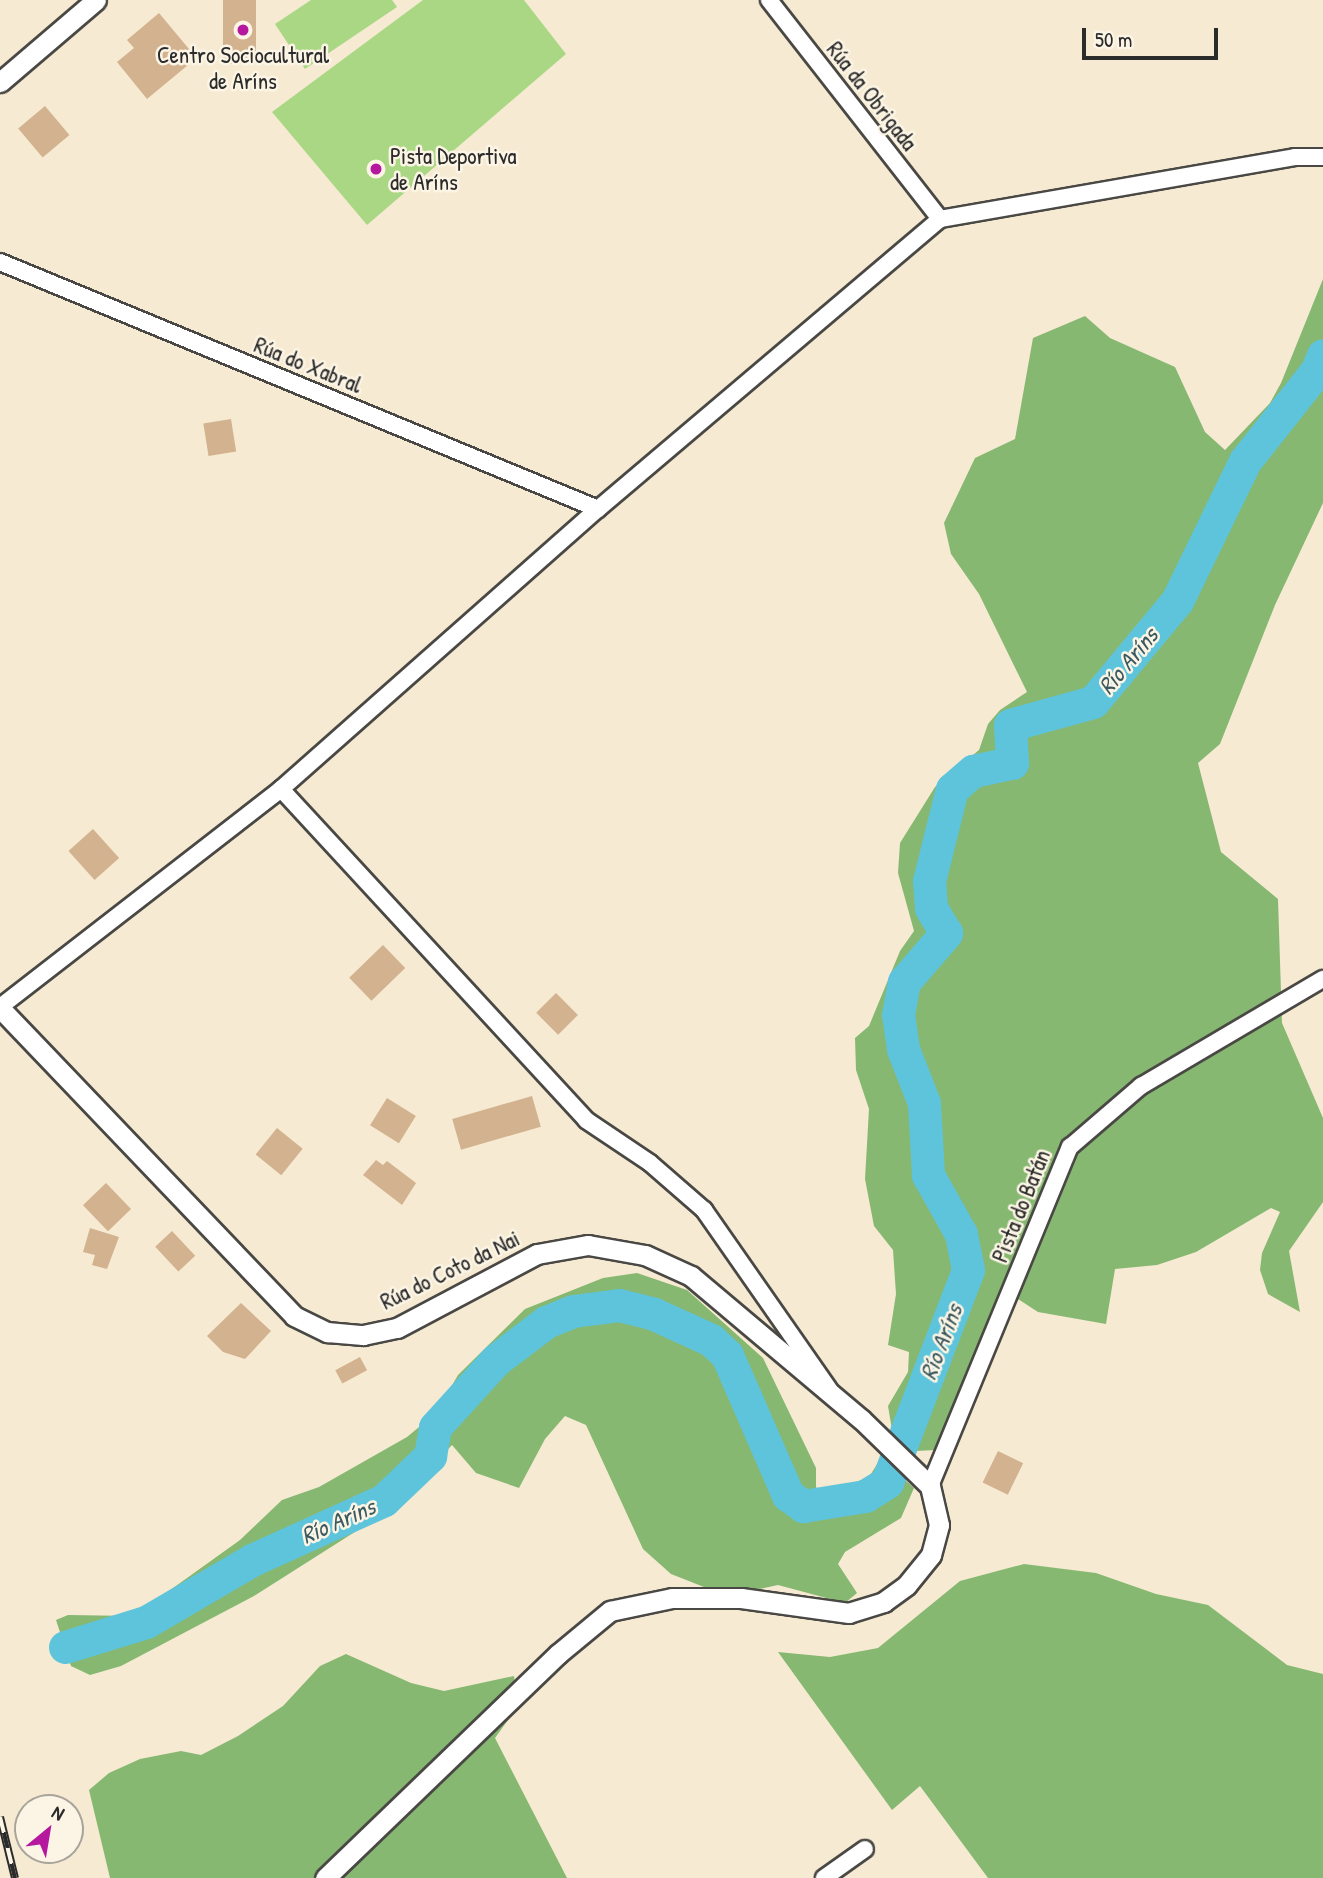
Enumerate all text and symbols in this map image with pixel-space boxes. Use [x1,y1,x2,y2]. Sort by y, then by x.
scale bar [1085,14,1222,58]
marker: Centro Sociocultural de Aríns [235,22,251,38]
text: 50 m [1095,25,1132,54]
street label: Rúa da Obrigada [821,36,923,156]
place label: Centro Sociocultural de Aríns [157,41,329,95]
place label: Pista Deportiva de Aríns [390,142,517,196]
marker: Pista Deportiva de Aríns [368,161,384,177]
street label: Rúa do Xabral [250,331,366,399]
water label: Río Aríns [1092,622,1164,700]
street label: Pista do Batán [986,1146,1056,1266]
street label: Rúa do Coto da Nai [376,1224,524,1316]
water label: Río Aríns [914,1300,968,1384]
water label: Río Aríns [297,1492,379,1550]
north arrow [14,1794,84,1864]
text: N [48,1799,69,1826]

